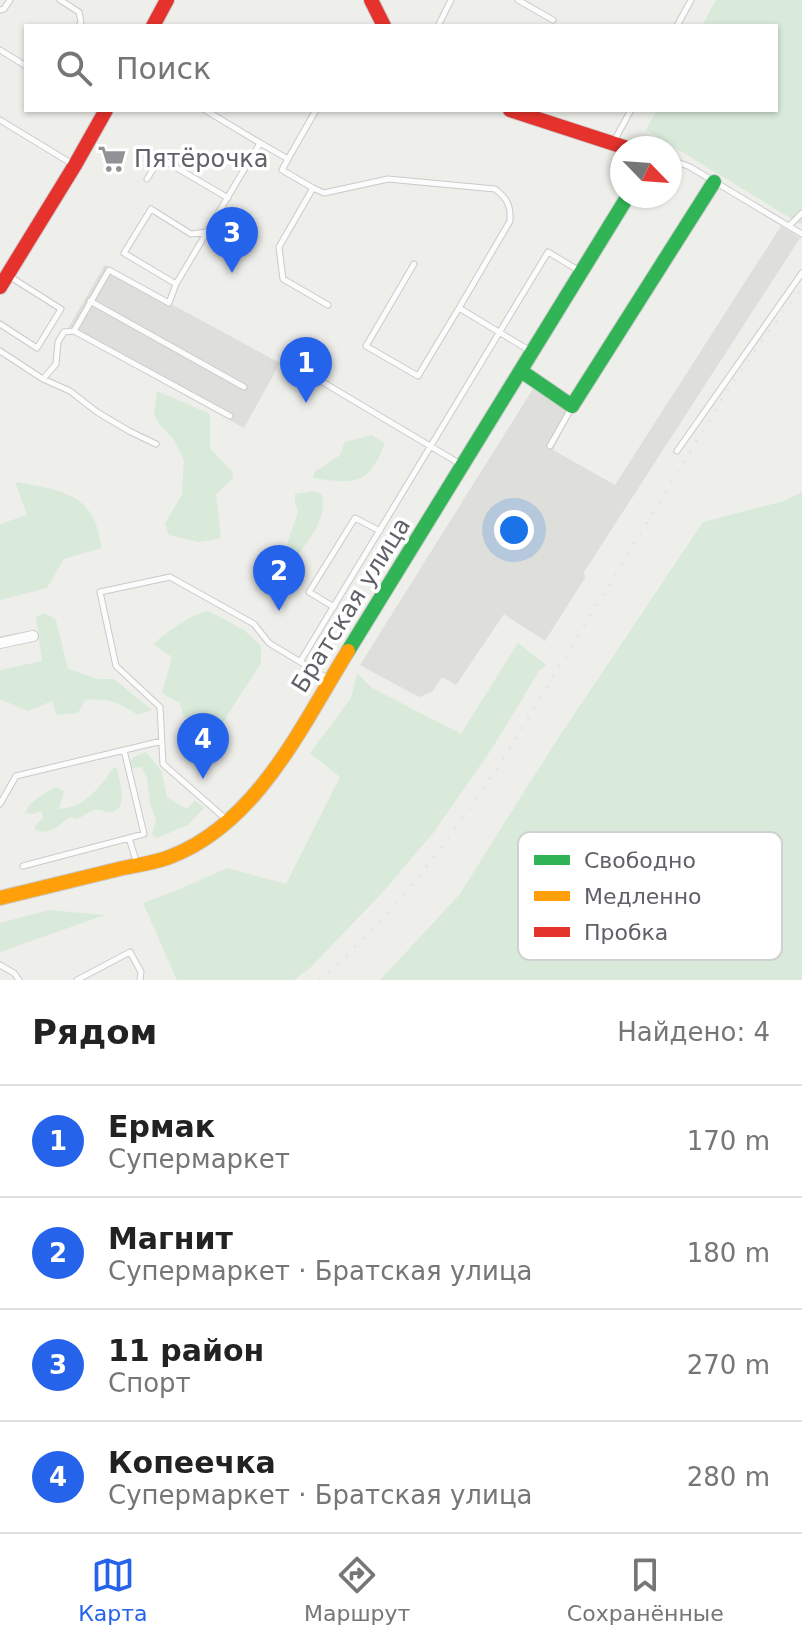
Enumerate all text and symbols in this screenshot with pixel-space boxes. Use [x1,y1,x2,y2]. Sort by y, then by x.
search box [24,24,778,112]
icon: search [52,46,96,90]
text: Поиск [116,51,211,86]
north arrow [610,136,682,208]
supermarket icon: Пятёрочка [97,144,127,174]
place label: Пятёрочка [134,145,269,173]
pin: 3 [206,207,258,273]
pin: 1 [280,337,332,403]
your location [494,510,534,550]
street label: Братская улица [286,512,416,698]
pin: 2 [253,545,305,611]
pin: 4 [177,713,229,779]
legend [518,832,782,960]
text: Свободно [584,848,696,873]
text: Медленно [584,884,702,909]
text: Пробка [584,920,668,945]
text: Рядом [32,1012,157,1052]
text: Найдено: 4 [617,1017,770,1047]
text: Ермак [108,1109,215,1144]
text: 1 [49,1126,67,1156]
text: 170 m [687,1126,770,1156]
text: Супермаркет [108,1144,290,1174]
text: Магнит [108,1221,233,1256]
text: 2 [49,1238,67,1268]
text: 180 m [687,1238,770,1268]
text: Супермаркет · Братская улица [108,1256,533,1286]
text: 11 район [108,1333,264,1368]
text: 3 [49,1350,67,1380]
text: 270 m [687,1350,770,1380]
text: Спорт [108,1368,191,1398]
text: Копеечка [108,1445,276,1480]
text: 4 [49,1462,67,1492]
text: 280 m [687,1462,770,1492]
text: Супермаркет · Братская улица [108,1480,533,1510]
tab: Карта [78,1553,148,1626]
tab: Маршрут [304,1553,410,1626]
tab: Сохранённые [567,1553,724,1626]

